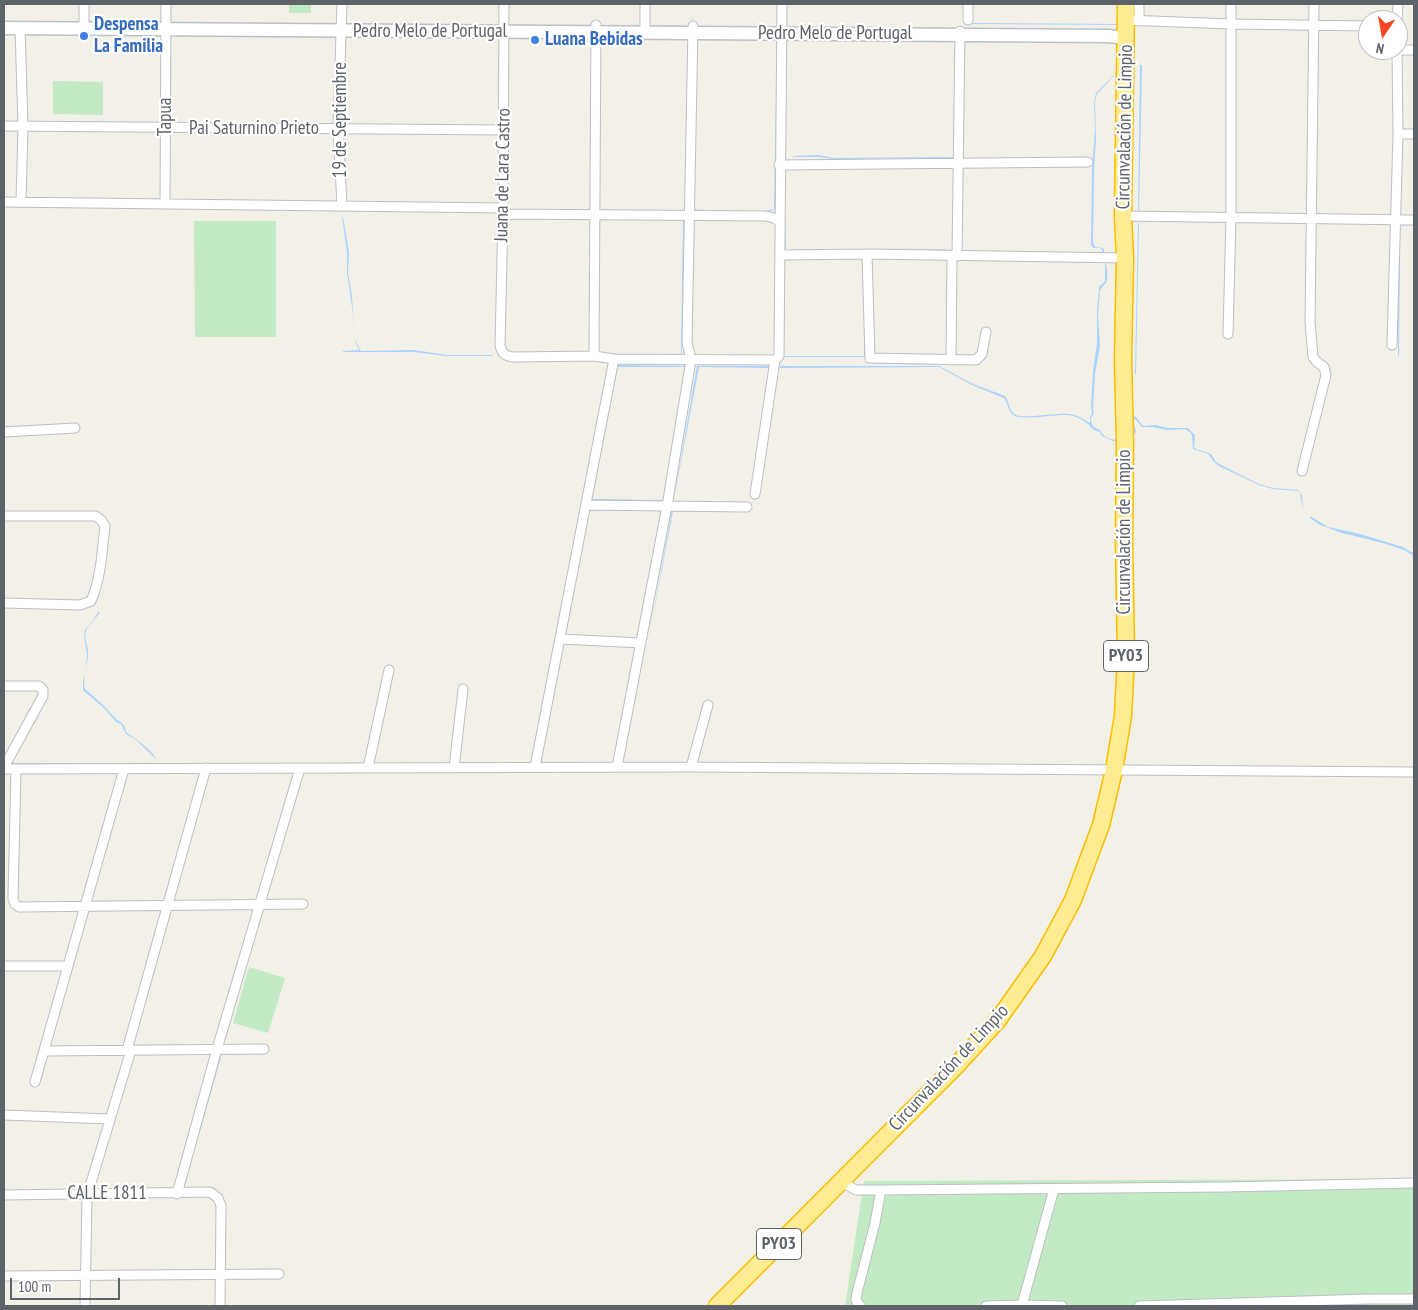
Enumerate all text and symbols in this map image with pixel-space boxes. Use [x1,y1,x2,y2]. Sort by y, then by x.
north arrow [1358,10,1408,60]
place label: Despensa La Familia [94,14,163,58]
street label: Pedro Melo de Portugal [353,21,507,43]
street label: Pedro Melo de Portugal [758,23,912,45]
place label: Luana Bebidas [545,29,643,51]
marker: Despensa La Familia [78,30,90,42]
marker: Luana Bebidas [529,34,541,46]
text: N [1375,39,1386,58]
street label: Circunvalación de Limpio [1112,44,1138,210]
street label: 19 de Septiembre [330,62,352,178]
street label: Tapua [155,98,177,136]
street label: Juana de Lara Castro [490,108,516,242]
street label: Pai Saturnino Prieto [189,118,319,140]
street label: Circunvalación de Limpio [1114,450,1136,614]
road number: PY03 [1104,640,1148,671]
street label: Circunvalación de Limpio [884,1000,1014,1136]
street label: CALLE 1811 [67,1183,147,1205]
road number: PY03 [756,1228,802,1260]
scale bar [12,1268,122,1300]
text: 100 m [18,1277,51,1296]

